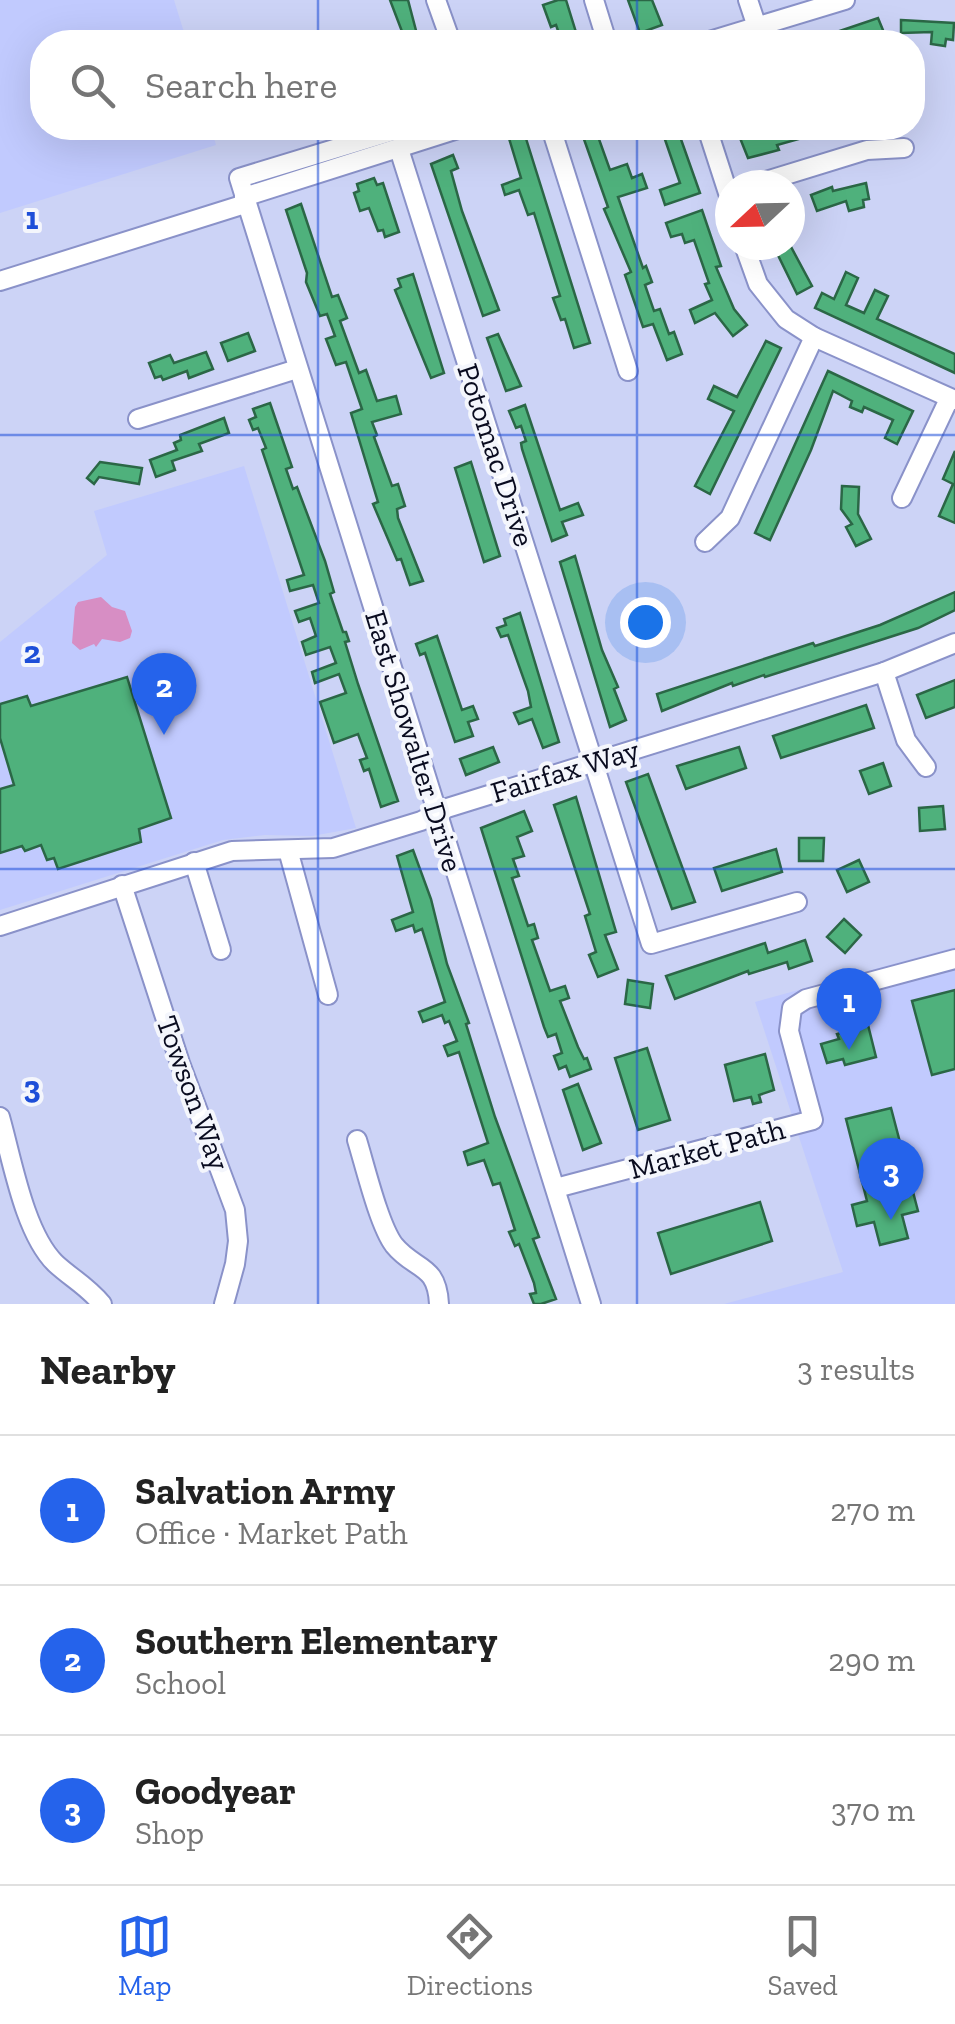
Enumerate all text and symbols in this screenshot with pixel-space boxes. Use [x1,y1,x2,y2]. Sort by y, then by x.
search box [30,30,925,140]
icon: search [65,58,120,113]
text: Search here [145,62,337,108]
north arrow [715,170,805,260]
text: 1 [26,199,39,237]
street label: Potomac Drive [450,359,542,551]
your location [620,597,671,648]
street label: East Showalter Drive [357,606,471,876]
text: 2 [23,633,41,671]
pin: 2 [132,652,196,735]
street label: Fairfax Way [487,731,644,811]
pin: 1 [816,968,882,1050]
street label: Towson Way [148,1011,238,1176]
text: 3 [23,1068,41,1106]
street label: Market Path [625,1111,789,1187]
pin: 3 [858,1138,924,1220]
text: Nearby [40,1344,176,1395]
text: 3 results [797,1350,915,1388]
text: Salvation Army [135,1468,395,1514]
text: 1 [66,1491,79,1529]
text: 270 m [830,1491,915,1529]
text: Office · Market Path [135,1514,408,1552]
text: Southern Elementary [135,1618,497,1664]
text: 2 [64,1641,81,1679]
text: 290 m [828,1641,915,1679]
text: School [135,1664,226,1702]
text: Goodyear [135,1768,296,1814]
text: 3 [64,1791,81,1829]
text: 370 m [831,1791,915,1829]
text: Shop [135,1814,204,1852]
tab: Map [117,1909,172,2002]
tab: Directions [407,1909,533,2002]
tab: Saved [768,1909,838,2002]

